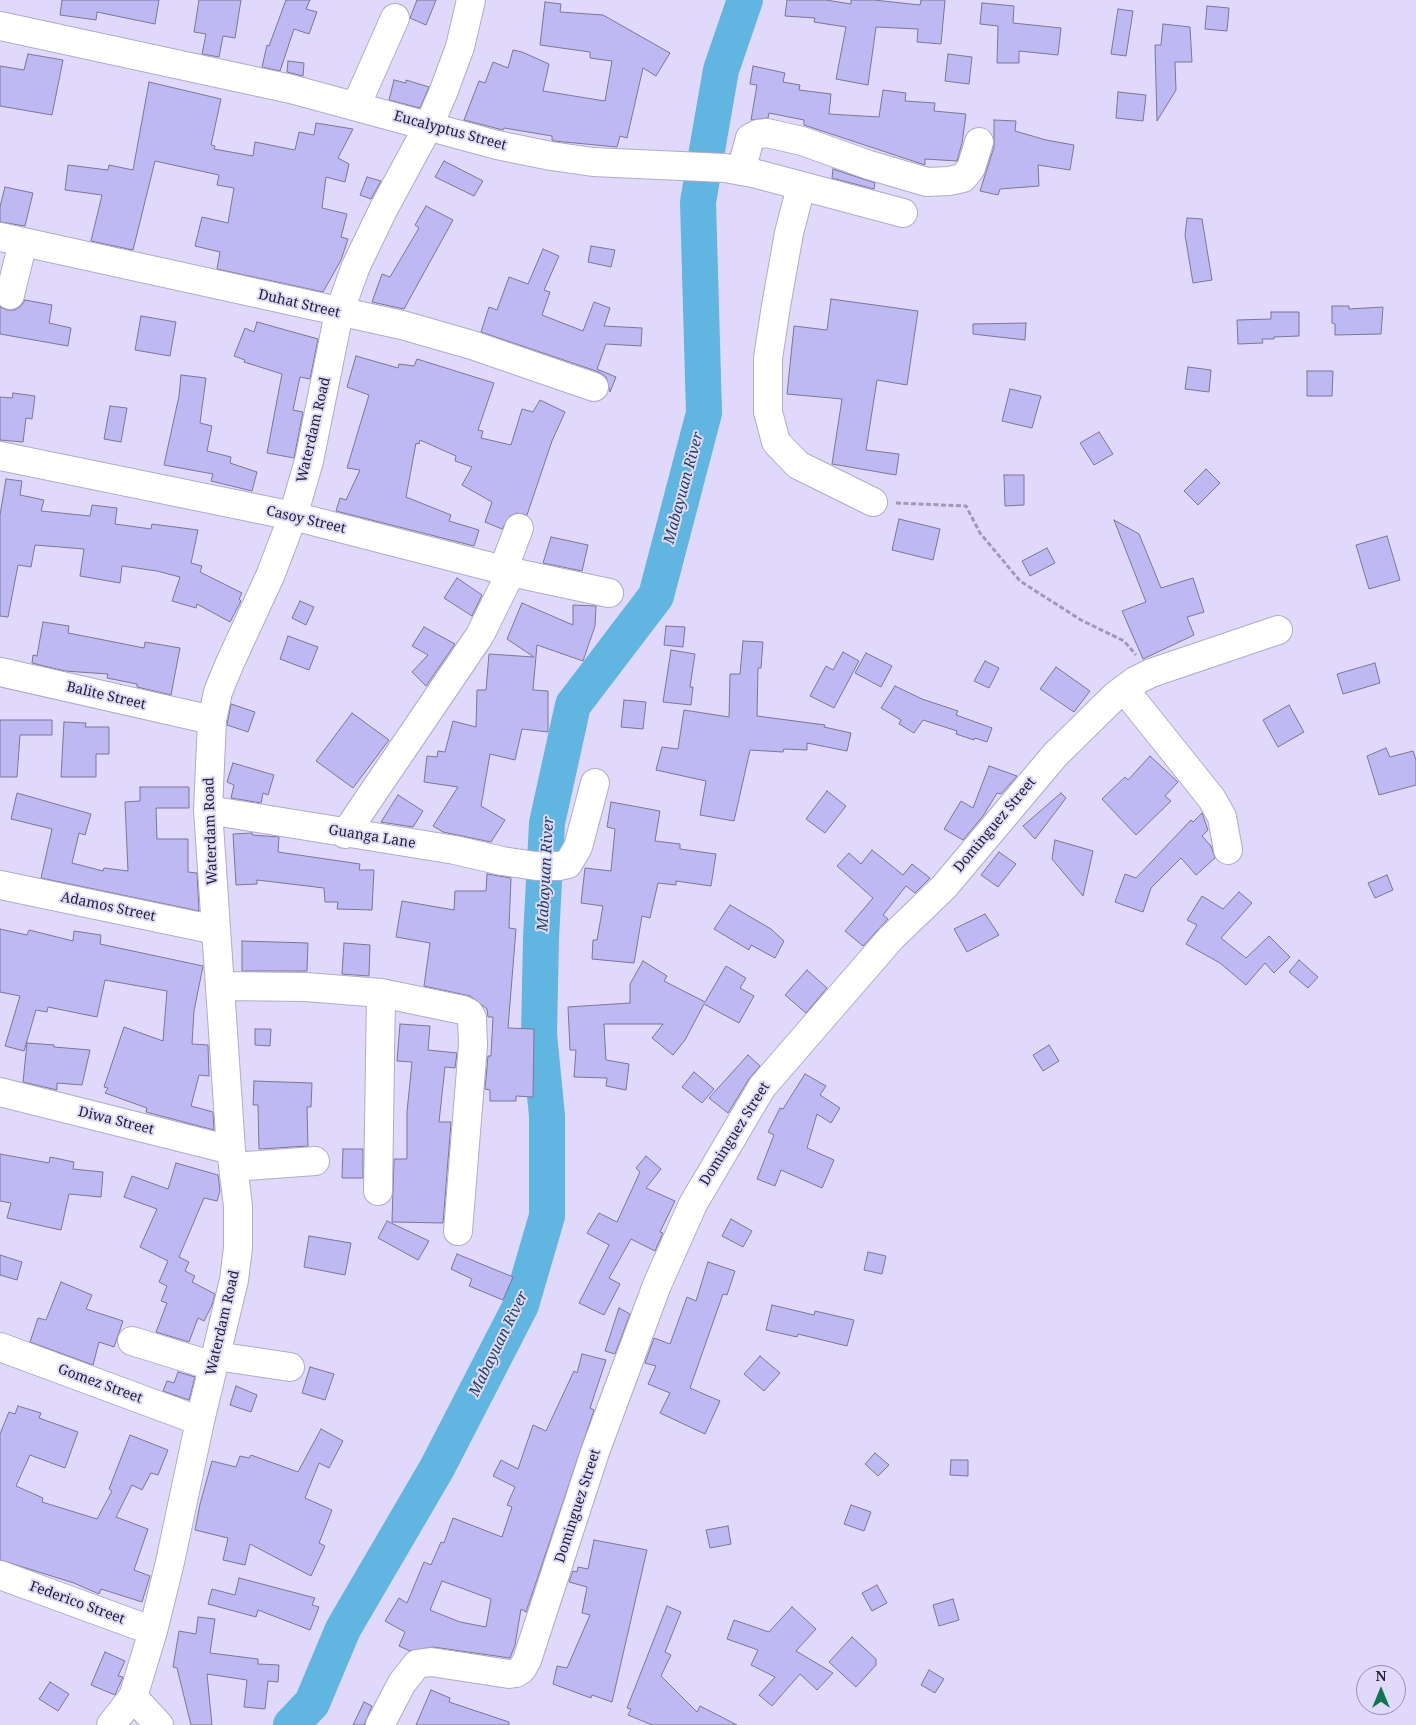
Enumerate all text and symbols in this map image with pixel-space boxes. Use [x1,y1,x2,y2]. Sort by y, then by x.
street label: Eucalyptus Street [392,108,508,154]
street label: Duhat Street [256,286,342,322]
street label: Waterdam Road [294,376,334,484]
water label: Mabayuan River [660,430,708,546]
street label: Casoy Street [265,503,347,537]
street label: Balite Street [65,679,147,713]
street label: Dominguez Street [950,774,1040,876]
street label: Waterdam Road [201,777,221,885]
water label: Mabayuan River [534,816,558,932]
street label: Guanga Lane [327,822,417,852]
street label: Adamos Street [59,889,157,925]
street label: Dominguez Street [696,1079,774,1189]
street label: Diwa Street [76,1103,156,1139]
street label: Waterdam Road [203,1269,243,1377]
water label: Mabayuan River [466,1288,532,1400]
street label: Gomez Street [55,1361,145,1407]
street label: Dominguez Street [552,1447,604,1565]
street label: Federico Street [27,1578,127,1628]
north arrow [1356,1665,1406,1715]
text: N [1375,1666,1387,1685]

